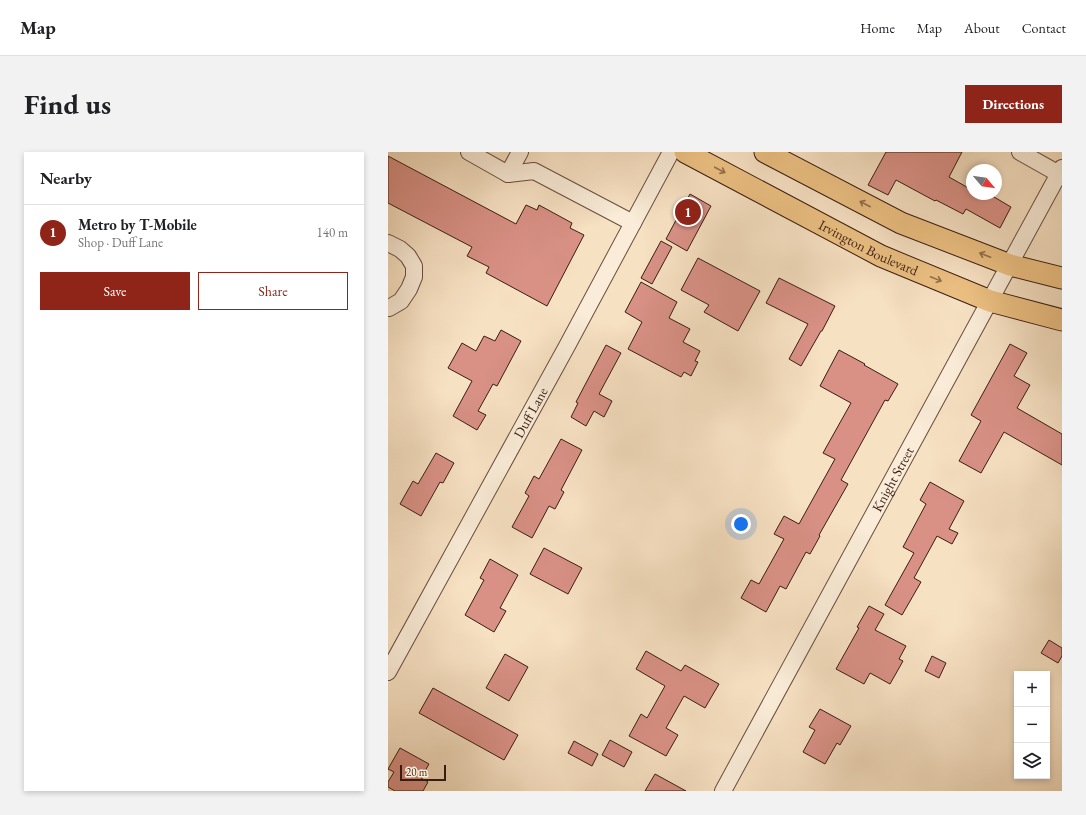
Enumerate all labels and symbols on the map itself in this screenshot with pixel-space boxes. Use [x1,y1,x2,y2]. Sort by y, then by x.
north arrow [966,164,1002,200]
one-way arrow [714,167,726,175]
pin: 1 [675,197,701,227]
one-way arrow [859,200,871,207]
street label: Irvington Boulevard [816,216,922,280]
one-way arrow [979,251,991,259]
one-way arrow [929,275,941,283]
street label: Duff Lane [509,383,552,441]
street label: Knight Street [868,443,918,515]
your location [731,514,751,534]
scale bar [400,763,446,782]

